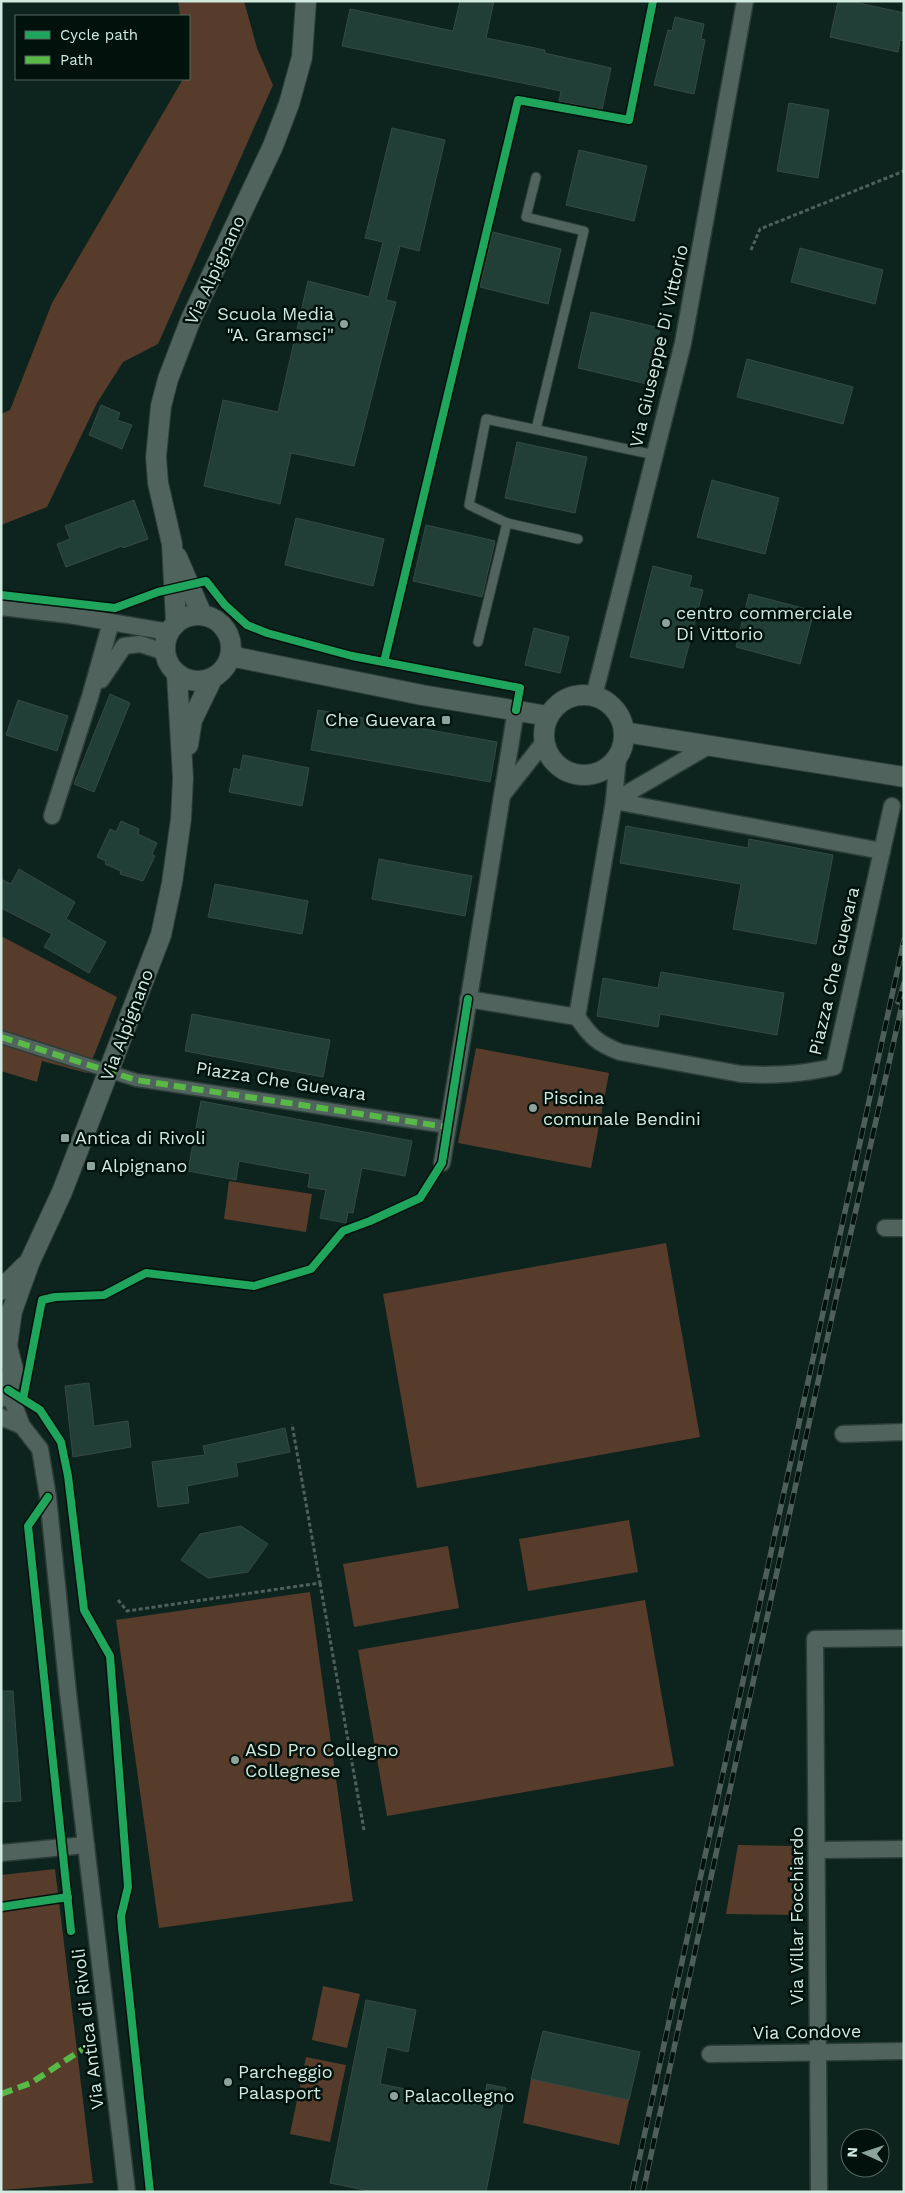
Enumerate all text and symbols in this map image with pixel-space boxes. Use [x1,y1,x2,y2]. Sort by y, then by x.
legend [15,15,190,80]
text: Cycle path [60,26,138,44]
text: Path [60,51,93,69]
street label: Via Alpignano [180,212,249,328]
street label: Via Giuseppe Di Vittorio [625,242,692,449]
place label: Scuola Media "A. Gramsci" [217,303,334,345]
marker: Scuola Media "A. Gramsci" [338,318,350,330]
place label: centro commerciale Di Vittorio [676,602,853,644]
marker: centro commerciale Di Vittorio [660,617,672,629]
place label: Che Guevara [325,709,436,730]
marker: Che Guevara [440,714,452,726]
street label: Piazza Che Guevara [804,885,863,1057]
street label: Via Alpignano [96,966,157,1084]
street label: Piazza Che Guevara [195,1057,368,1104]
place label: Piscina comunale Bendini [543,1087,701,1129]
marker: Piscina comunale Bendini [527,1102,539,1114]
place label: Antica di Rivoli [75,1127,206,1148]
marker: Antica di Rivoli [59,1132,71,1144]
place label: Alpignano [101,1155,187,1176]
marker: Alpignano [85,1160,97,1172]
place label: ASD Pro Collegno Collegnese [245,1739,398,1781]
marker: ASD Pro Collegno Collegnese [229,1754,241,1766]
street label: Via Villar Focchiardo [786,1827,807,2005]
street label: Via Antica di Rivoli [67,1947,108,2111]
street label: Via Condove [753,2020,861,2043]
place label: Parcheggio Palasport [238,2061,333,2103]
marker: Parcheggio Palasport [222,2076,234,2088]
place label: Palacollegno [404,2085,515,2106]
marker: Palacollegno [388,2090,400,2102]
north arrow [840,2128,890,2178]
text: N [844,2147,860,2158]

